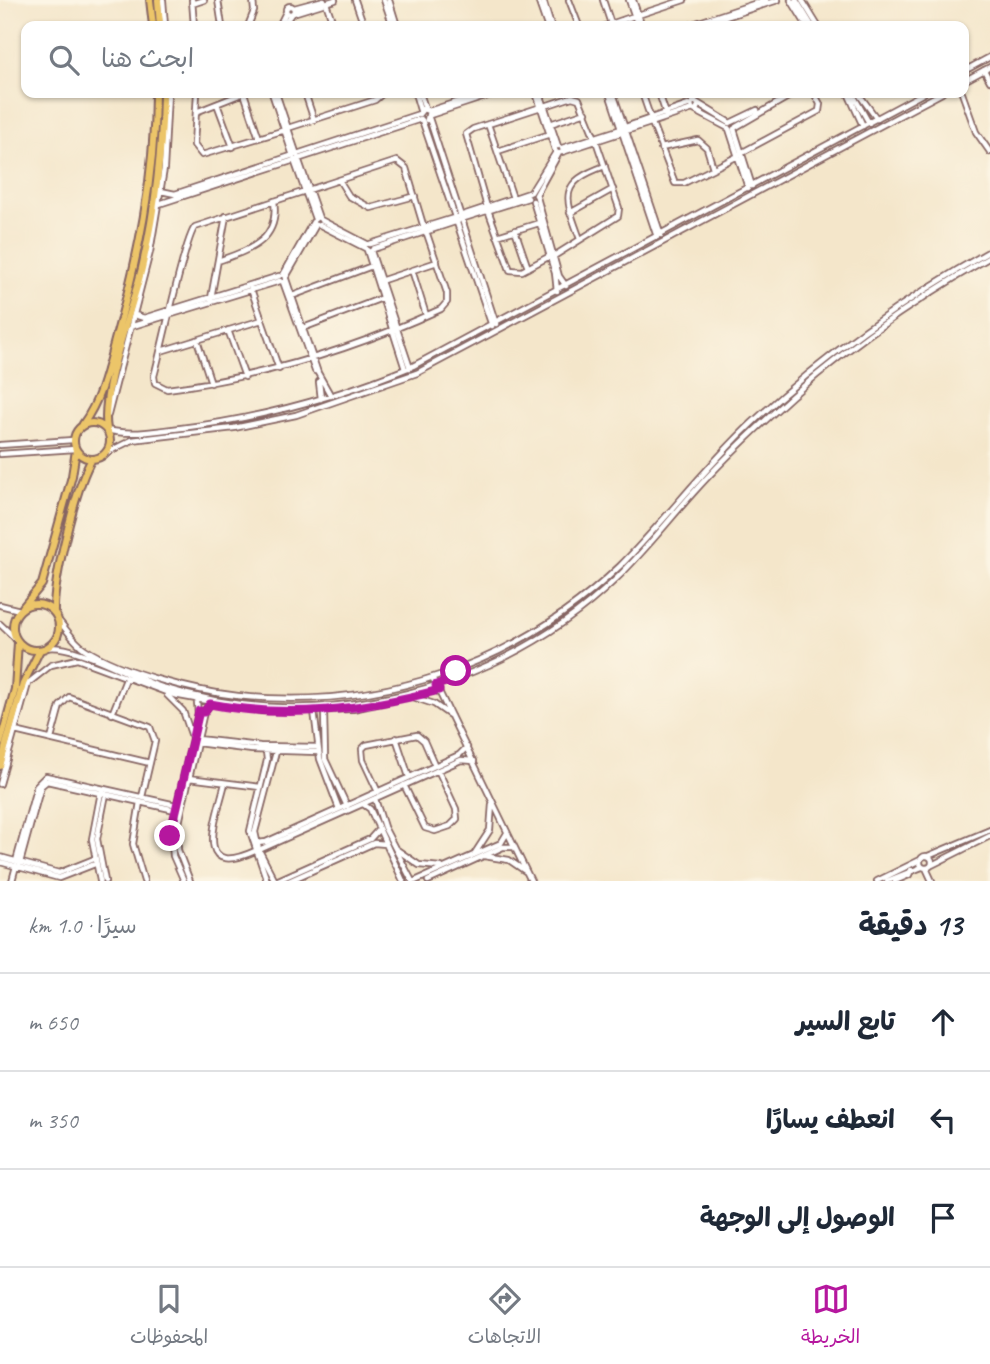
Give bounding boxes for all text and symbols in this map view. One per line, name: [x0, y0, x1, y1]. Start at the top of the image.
search box: [21, 21, 969, 98]
icon: search: [45, 41, 83, 79]
text: ابحث هنا: [101, 42, 194, 75]
route start: [440, 655, 471, 686]
route end: [154, 820, 185, 851]
text: 13 دقيقة: [859, 906, 962, 944]
text: سيرًا · 1.0 km: [28, 911, 137, 940]
icon: ahead: [924, 1003, 962, 1041]
text: تابع السير: [796, 1005, 895, 1038]
text: 650 m: [28, 1008, 78, 1037]
icon: left: [924, 1101, 962, 1139]
text: انعطف يسارًا: [766, 1103, 895, 1136]
text: 350 m: [28, 1106, 78, 1135]
icon: arrive: [924, 1199, 962, 1237]
text: الوصول إلى الوجهة: [700, 1201, 895, 1234]
tab: المحفوظات: [130, 1280, 208, 1353]
tab: الاتجاهات: [468, 1280, 541, 1353]
tab: الخريطة: [801, 1280, 860, 1353]

